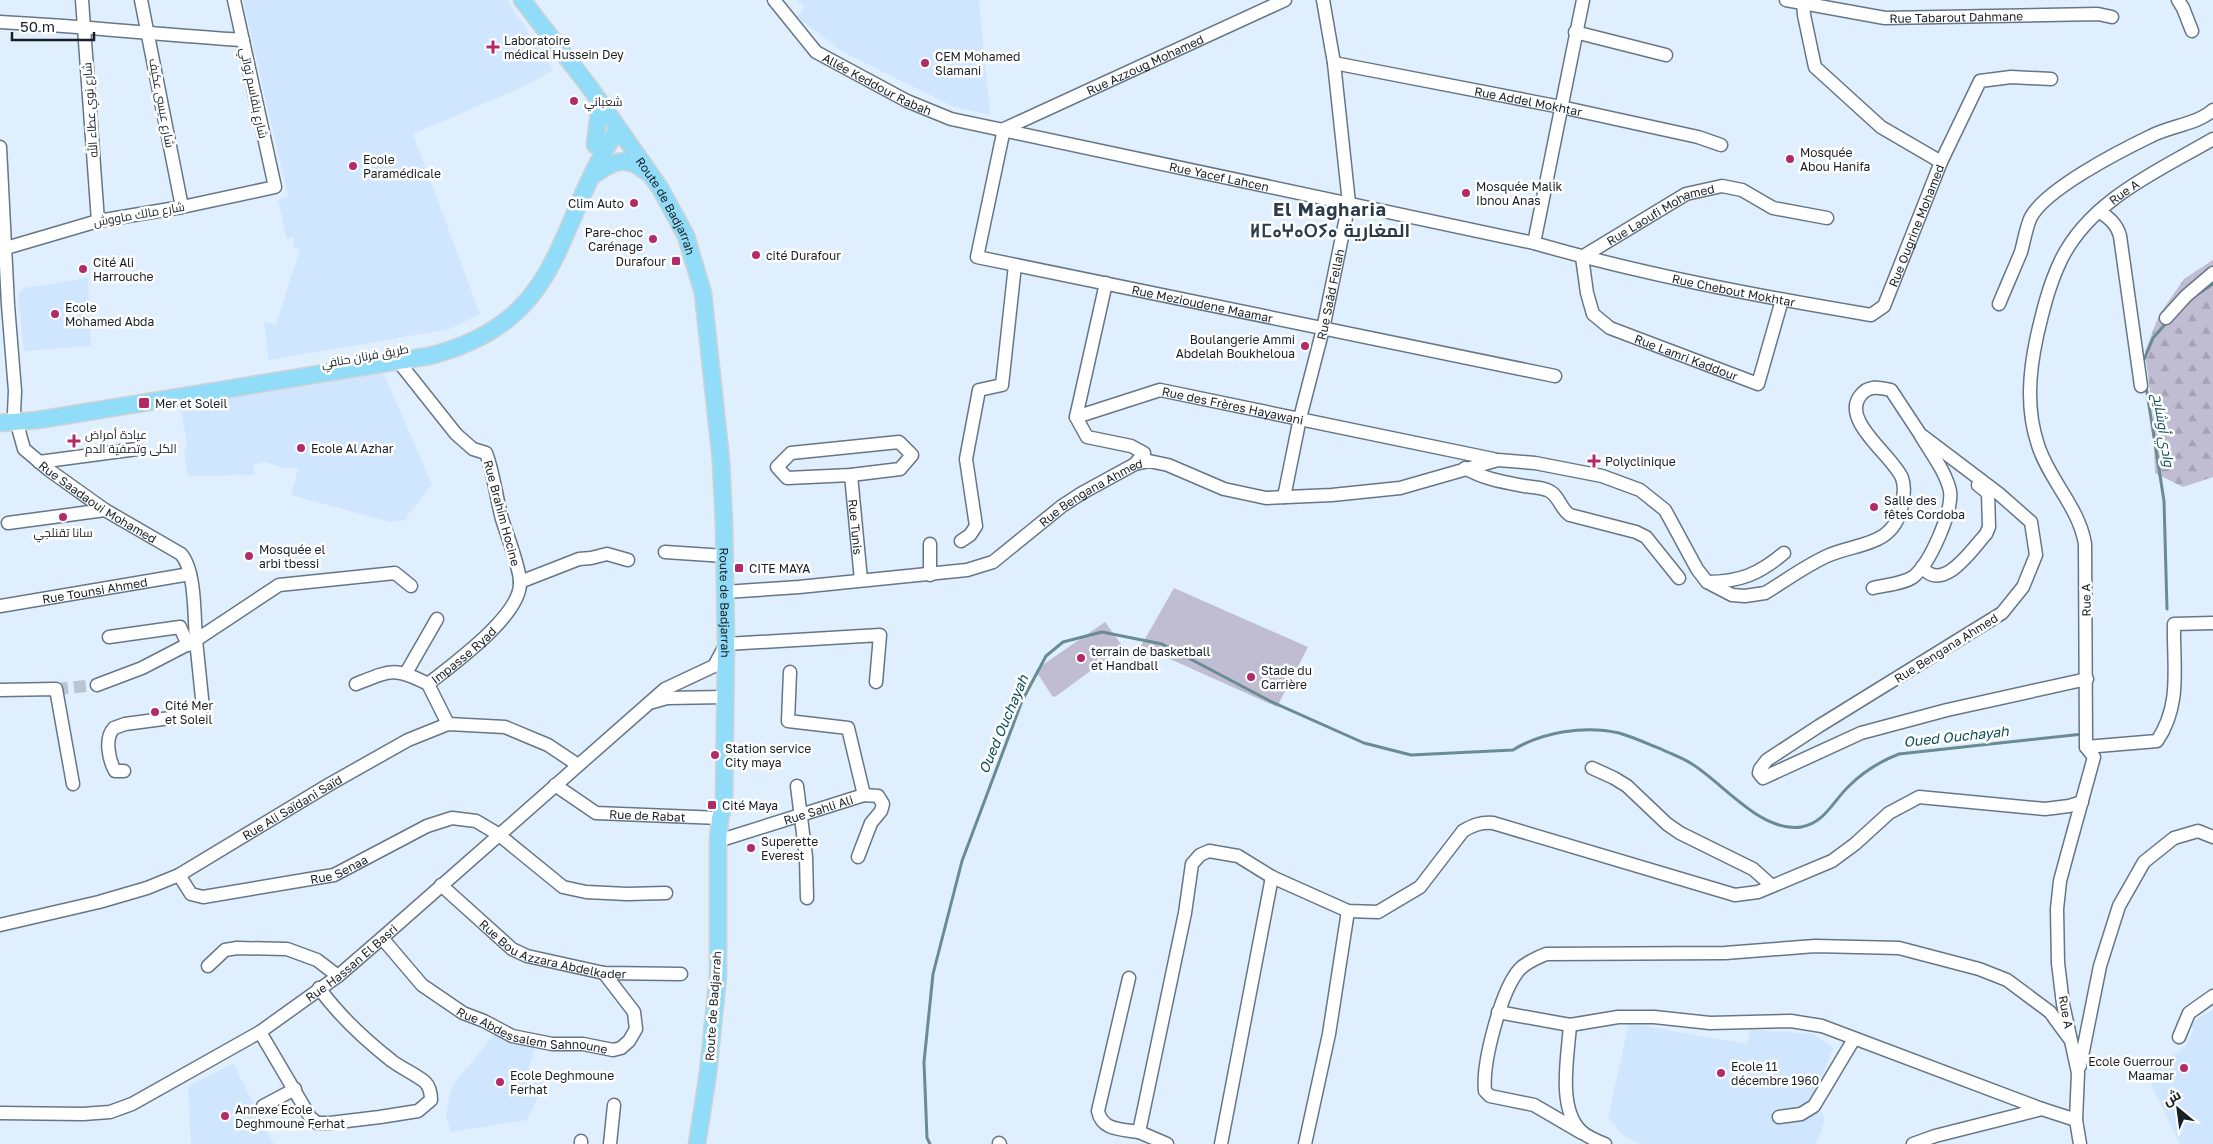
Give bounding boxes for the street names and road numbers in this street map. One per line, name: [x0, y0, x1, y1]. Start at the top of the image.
street label: Rue Tabarout Dahmane: [1889, 8, 2023, 25]
street label: Rue Azzoug Mohamed: [1084, 31, 1206, 98]
street label: شارع بلقاسم تواتي: [234, 46, 271, 140]
street label: Allée Keddour Rabah: [820, 50, 934, 118]
street label: شارع عيسى عكيف: [145, 57, 178, 149]
street label: شارع نوي عطاء الله: [79, 62, 104, 158]
street label: Rue Addel Mokhtar: [1473, 83, 1584, 119]
street label: Route de Badjarrah: [633, 154, 699, 257]
street label: Rue Yacef Lahcen: [1168, 158, 1270, 194]
street label: Rue Ougrine Mohamed: [1885, 162, 1947, 289]
street label: Rue A: [2106, 176, 2142, 207]
street label: Rue Laoufi Mohamed: [1603, 180, 1716, 248]
street label: شارع مالك ماووش: [92, 199, 186, 230]
street label: Rue Saâd Fellah: [1313, 247, 1347, 341]
street label: Rue Chebout Mokhtar: [1671, 270, 1797, 309]
street label: Rue Mezioudene Maamar: [1130, 282, 1275, 325]
street label: Rue Lamri Kaddour: [1633, 331, 1741, 383]
street label: طريق فرنان حنافي: [320, 341, 410, 374]
street label: Rue des Frères Hayawani: [1161, 383, 1305, 427]
street label: Rue Bengana Ahmed: [1036, 455, 1144, 529]
street label: Rue Saadaoui Mohamed: [36, 457, 160, 546]
street label: Rue Brahim Hocine: [481, 458, 523, 568]
street label: Rue Tunis: [846, 498, 866, 555]
street label: Route de Badjarrah: [717, 547, 734, 658]
street label: Rue Tounsi Ahmed: [41, 574, 148, 606]
street label: Rue A: [2078, 583, 2094, 617]
street label: Rue Bengana Ahmed: [1891, 610, 2001, 686]
street label: Impasse Ryad: [428, 623, 499, 686]
street label: Rue Ali Saïdani Saïd: [239, 771, 344, 843]
street label: Rue Sahli Ali: [782, 791, 855, 827]
street label: Rue de Rabat: [609, 806, 686, 824]
street label: Rue Senaa: [309, 851, 370, 886]
street label: Rue Bou Azzara Abdelkader: [477, 916, 627, 981]
street label: Rue Hassan El Basri: [302, 921, 400, 1005]
street label: Route de Badjarrah: [702, 951, 724, 1061]
street label: Rue A: [2055, 994, 2077, 1030]
street label: Rue Abdessalem Sahnoune: [454, 1004, 609, 1056]

